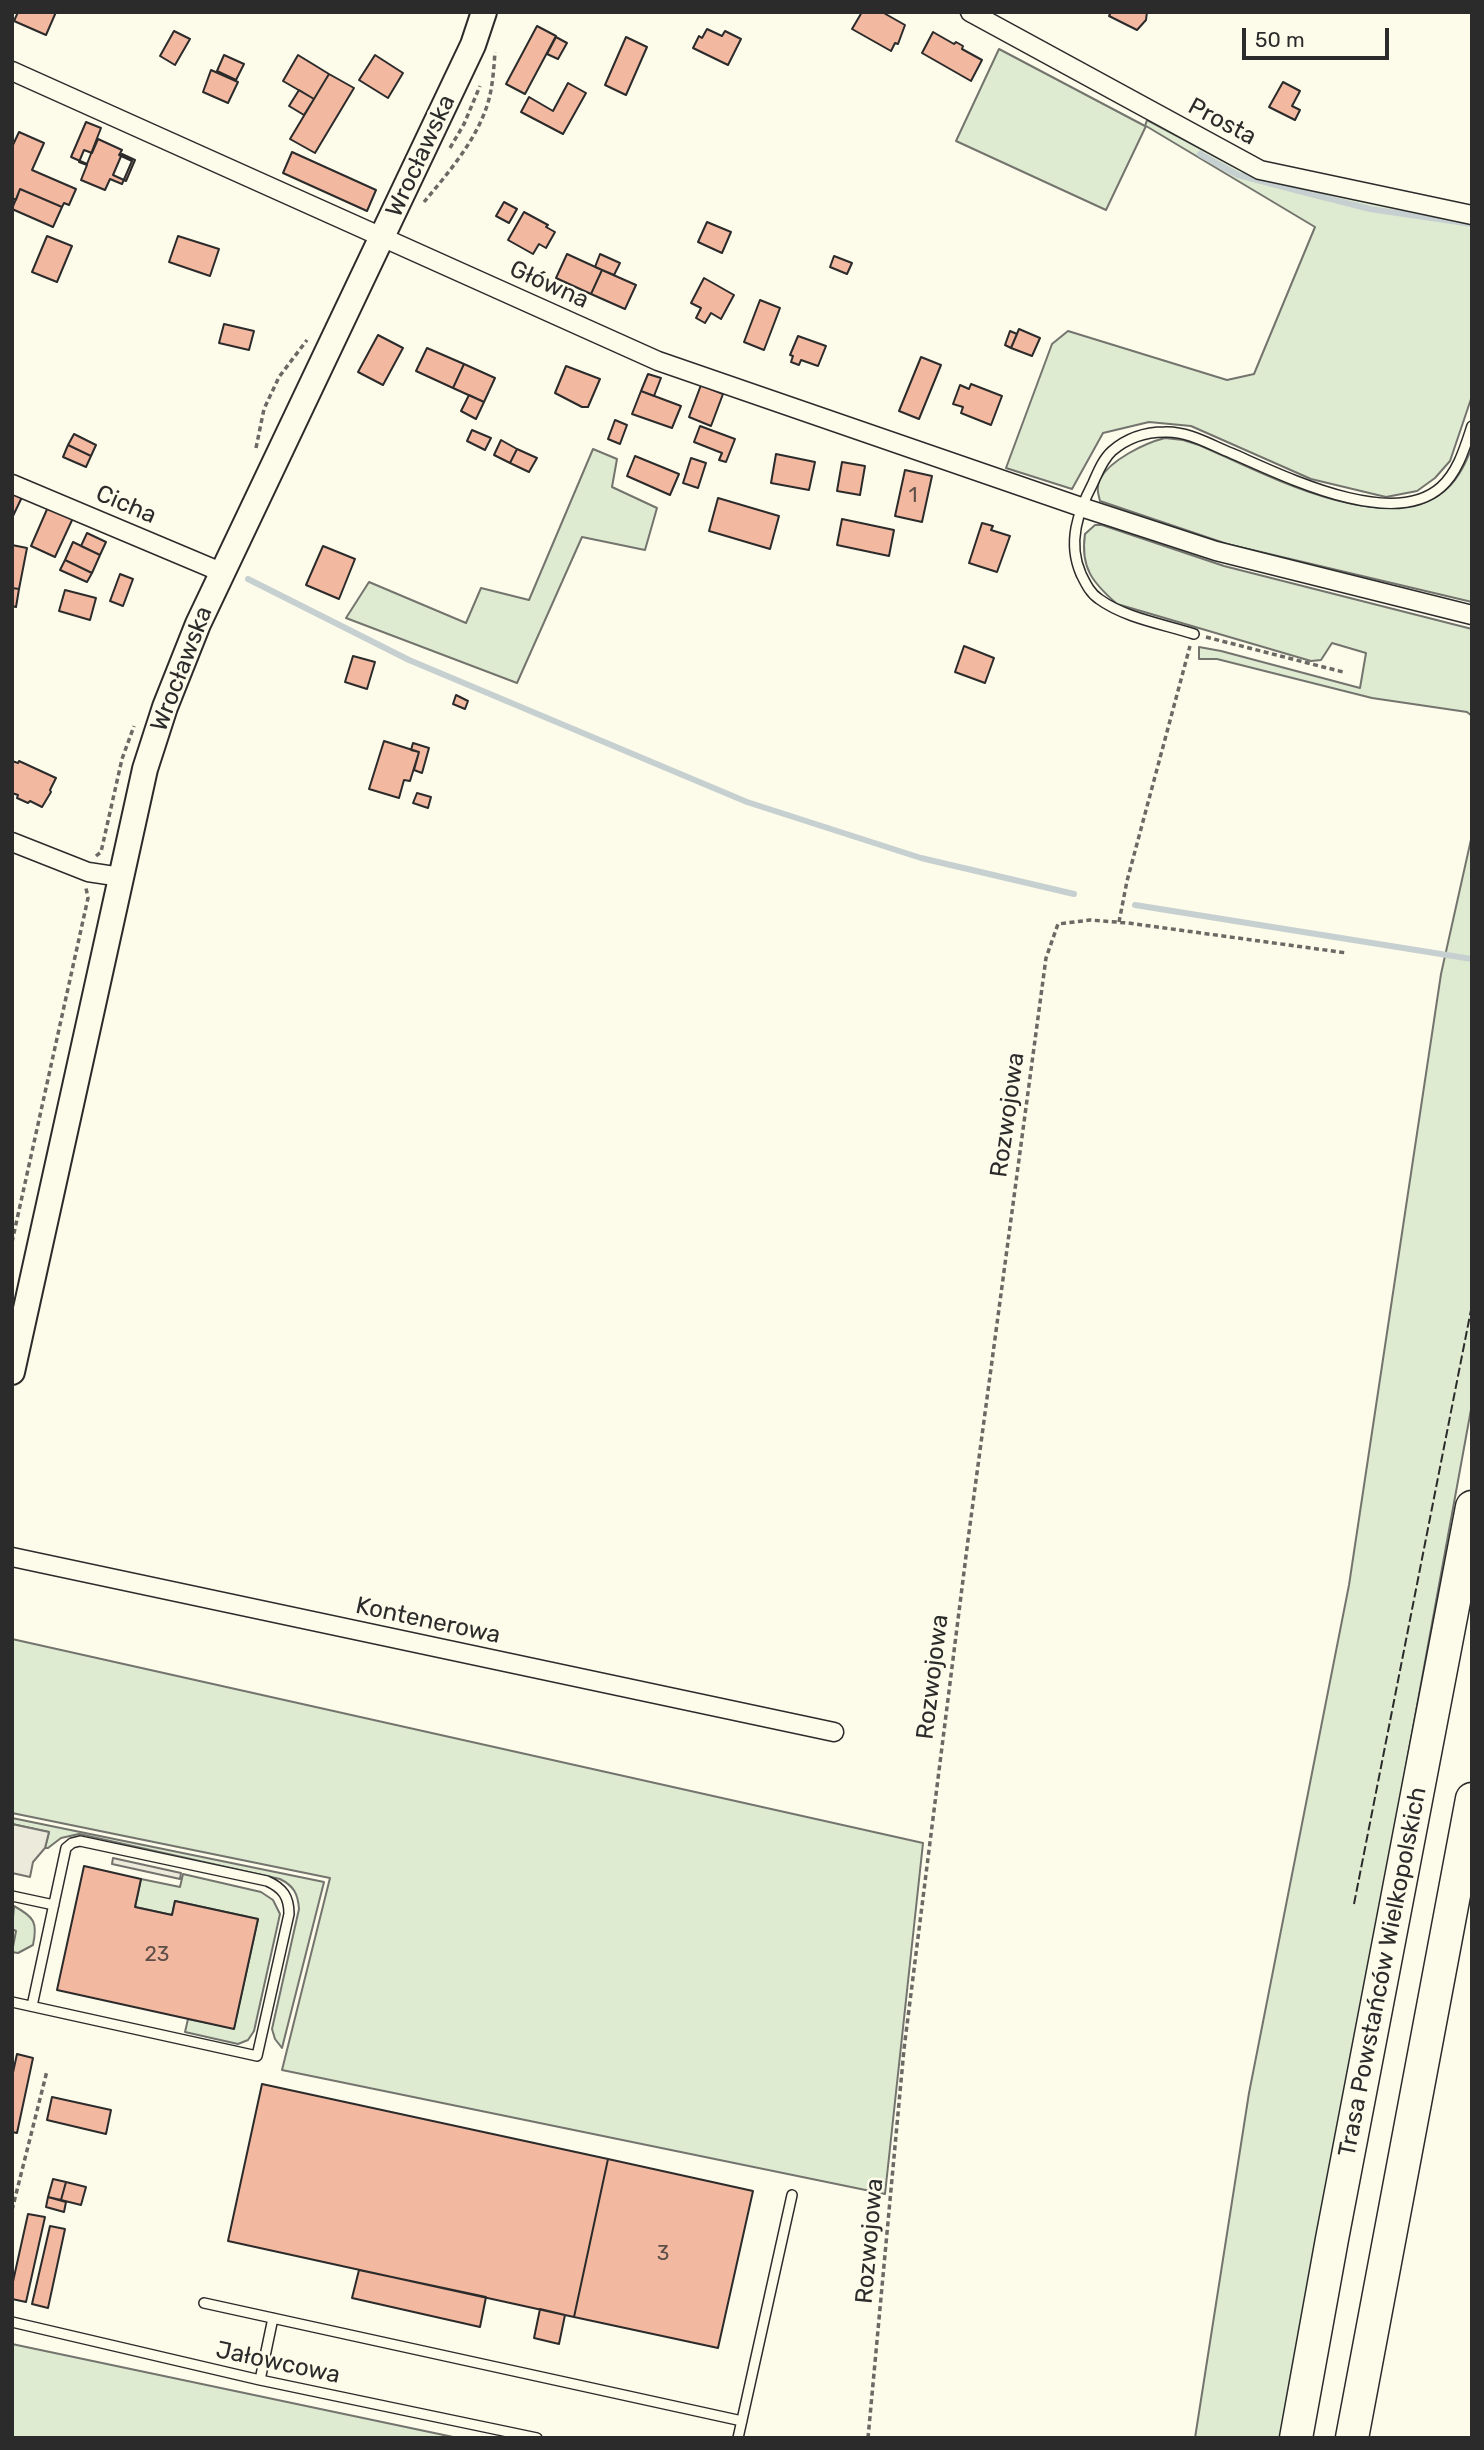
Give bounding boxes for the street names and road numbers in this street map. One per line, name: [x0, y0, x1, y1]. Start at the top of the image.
street label: Wrocławska: [380, 90, 462, 222]
street label: Prosta: [1183, 92, 1261, 152]
street label: Główna: [505, 255, 593, 315]
street label: Cicha: [91, 479, 161, 531]
street label: Wrocławska: [145, 603, 219, 735]
street label: Rozwojowa: [985, 1051, 1031, 1179]
street label: Kontenerowa: [353, 1592, 503, 1650]
street label: Rozwojowa: [911, 1613, 955, 1741]
street label: Trasa Powstańców Wielkopolskich: [1333, 1784, 1433, 2160]
street label: Rozwojowa: [850, 2177, 890, 2305]
street label: Jałowcowa: [213, 2336, 343, 2390]

